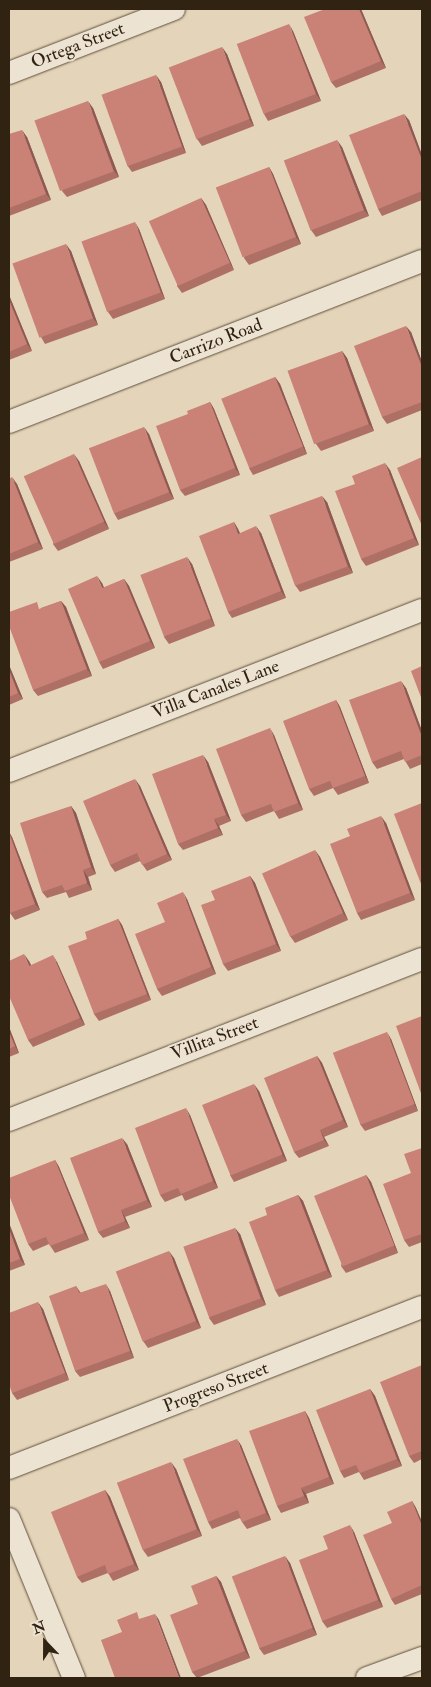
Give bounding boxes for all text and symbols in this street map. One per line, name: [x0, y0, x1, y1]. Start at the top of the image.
street label: Ortega Street: [28, 18, 128, 74]
street label: Carrizo Road: [167, 314, 265, 370]
street label: Villa Canales Lane: [149, 656, 283, 724]
street label: Villita Street: [168, 1012, 262, 1066]
street label: Progreso Street: [160, 1358, 272, 1418]
north arrow: [20, 1617, 70, 1667]
text: N: [30, 1617, 48, 1638]

